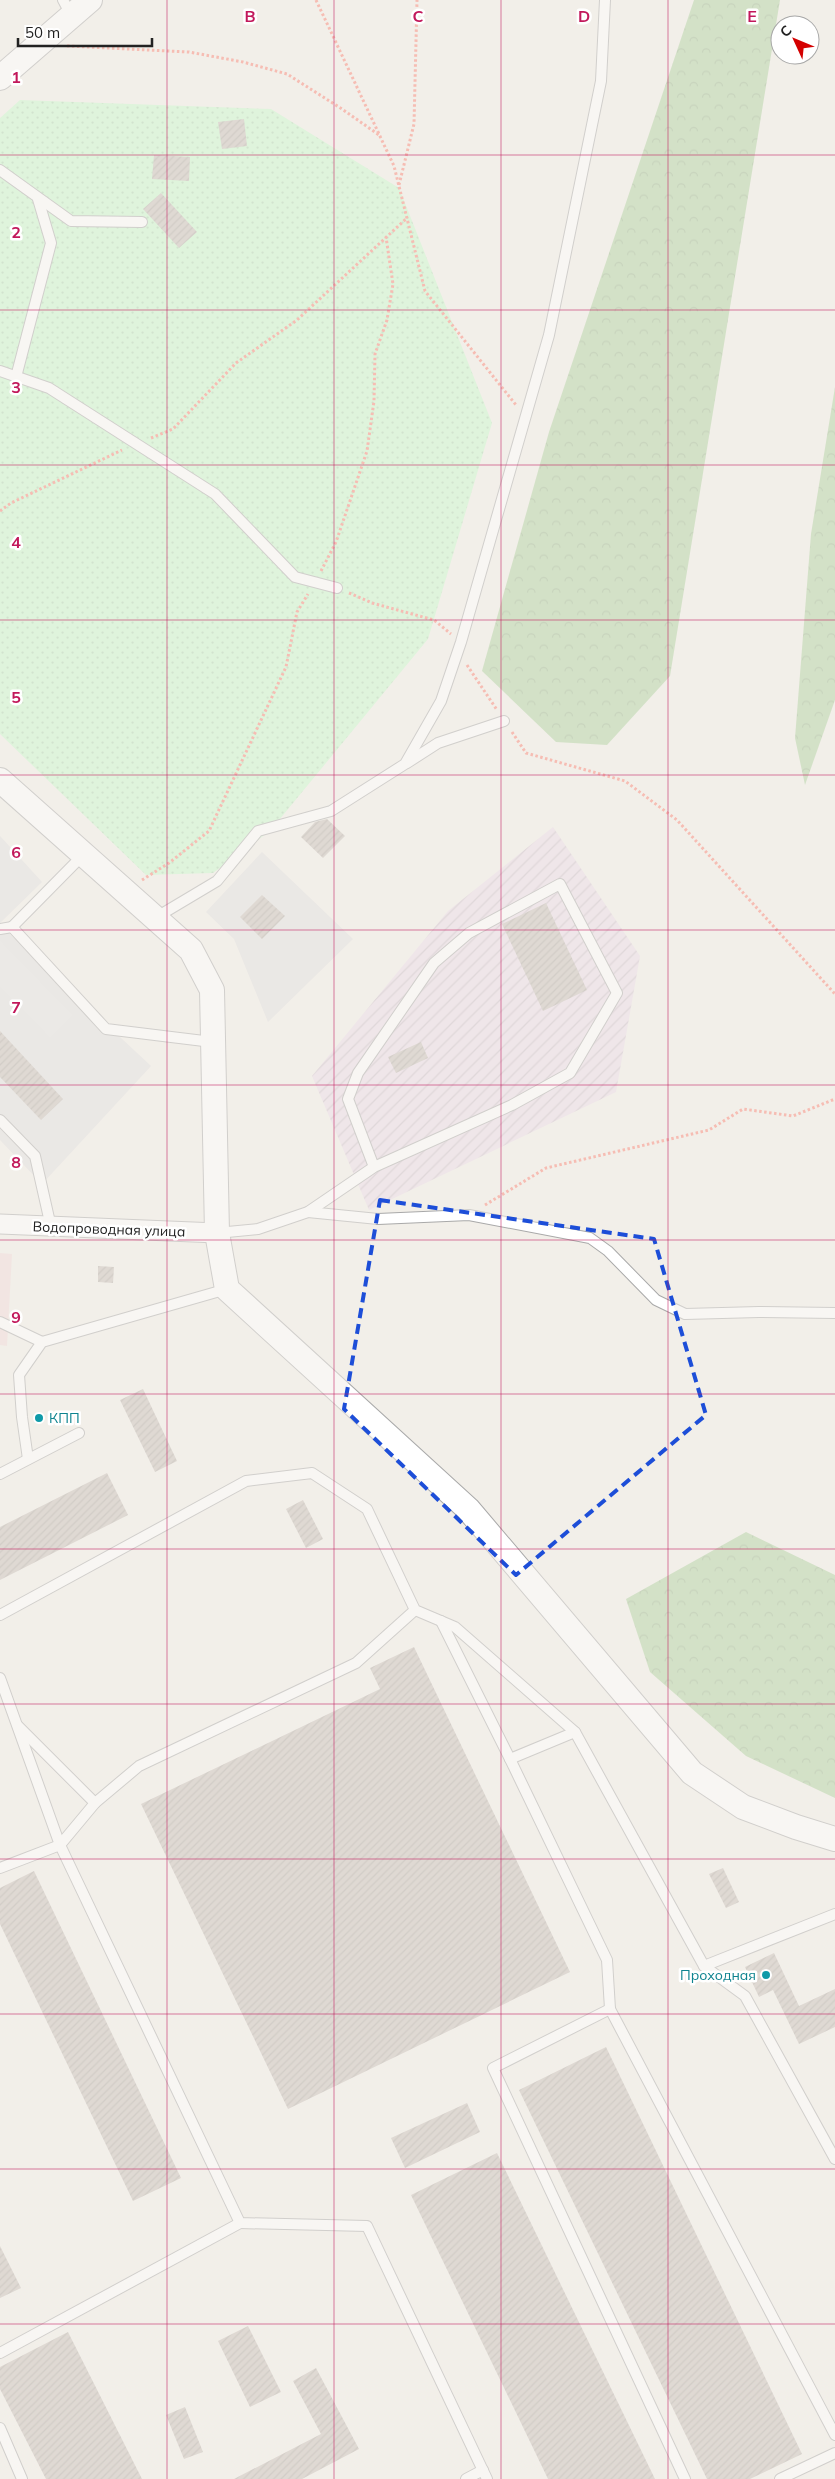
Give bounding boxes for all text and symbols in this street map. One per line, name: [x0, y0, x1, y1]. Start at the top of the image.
text: B: [244, 6, 256, 26]
text: C: [413, 6, 424, 26]
text: D: [578, 6, 590, 26]
text: E: [747, 6, 757, 26]
scale bar: [18, 15, 151, 47]
north arrow: [770, 15, 820, 65]
text: С: [776, 21, 795, 41]
text: 50 m: [25, 23, 60, 42]
text: 1: [11, 67, 21, 87]
text: 2: [11, 222, 21, 242]
text: 3: [11, 377, 21, 397]
text: 4: [11, 532, 21, 552]
text: 5: [11, 687, 21, 707]
text: 6: [11, 842, 21, 862]
text: 7: [11, 997, 21, 1017]
text: 8: [11, 1152, 21, 1172]
street label: Водопроводная улица: [32, 1217, 186, 1241]
text: 9: [11, 1307, 21, 1327]
place label: КПП: [49, 1409, 80, 1427]
marker: КПП: [33, 1412, 45, 1424]
place label: Проходная: [680, 1966, 756, 1984]
marker: Проходная: [760, 1969, 772, 1981]

